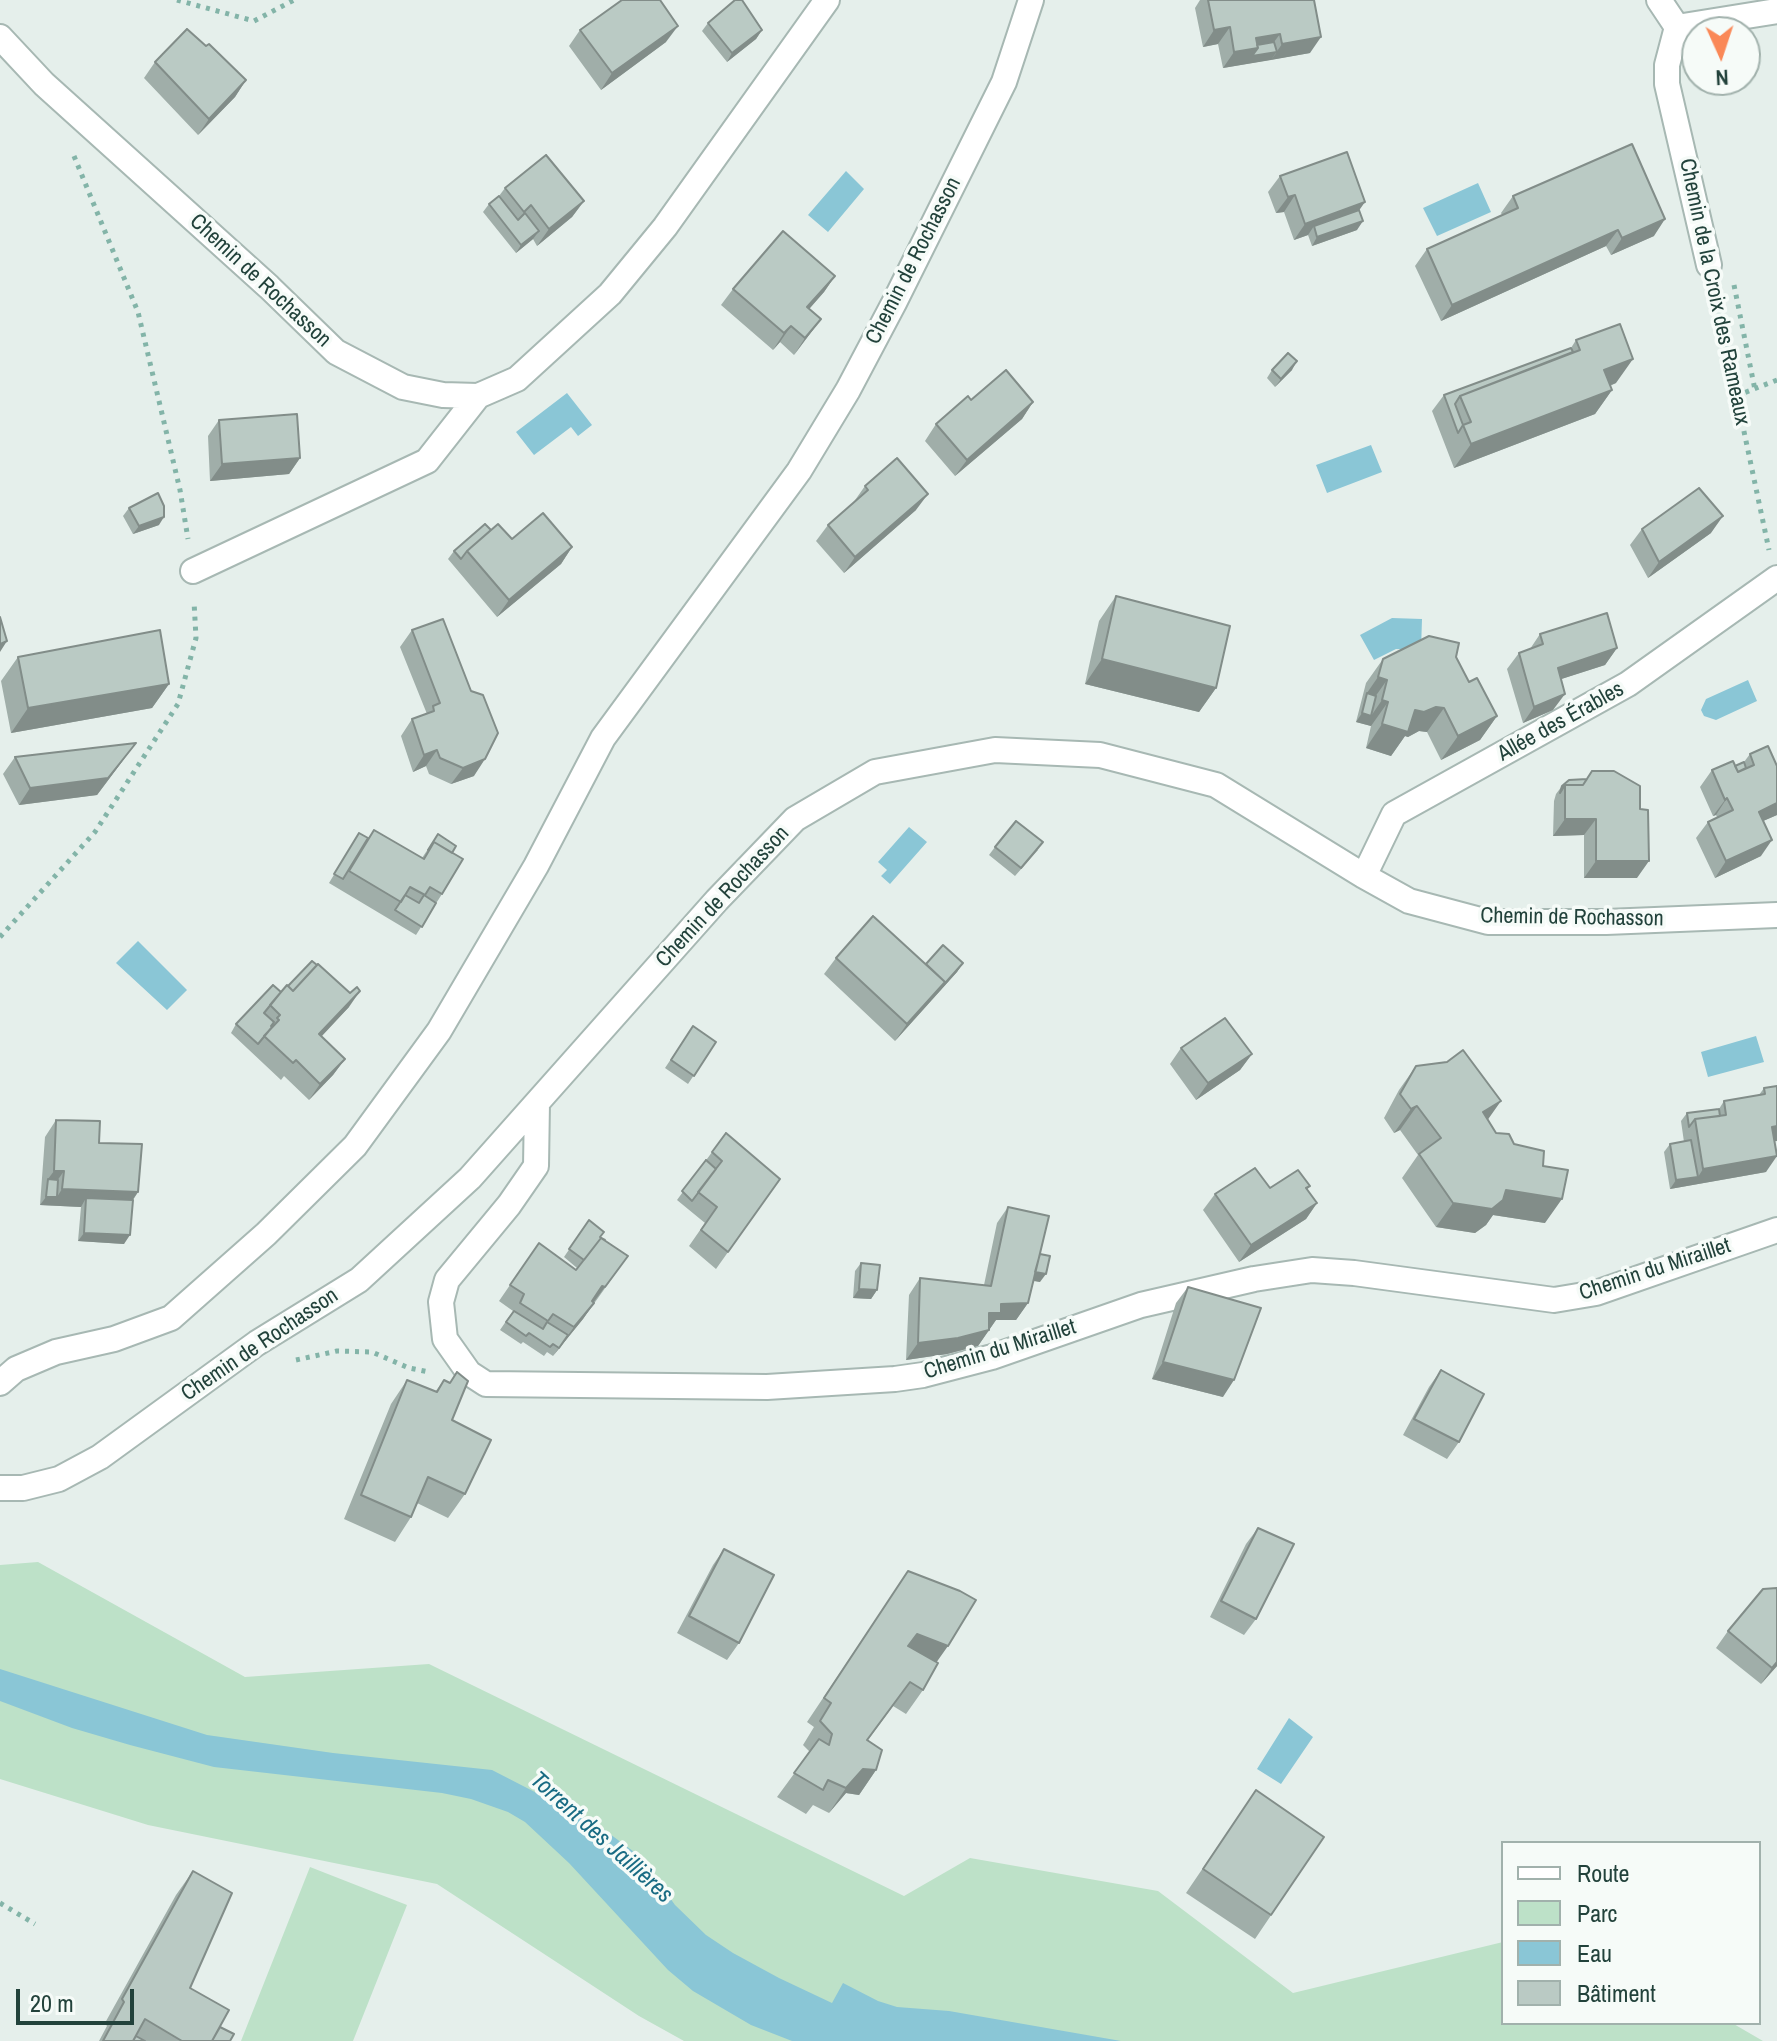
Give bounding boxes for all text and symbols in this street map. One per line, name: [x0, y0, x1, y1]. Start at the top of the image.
north arrow: [1681, 16, 1761, 96]
text: N: [1715, 63, 1729, 93]
street label: Chemin de la Croix des Rameaux: [1673, 156, 1755, 428]
street label: Chemin de Rochasson: [861, 173, 967, 349]
street label: Chemin de Rochasson: [184, 209, 336, 353]
street label: Allée des Érables: [1493, 676, 1629, 768]
street label: Chemin de Rochasson: [651, 821, 795, 973]
street label: Chemin de Rochasson: [1480, 903, 1664, 933]
street label: Chemin du Miraillet: [1576, 1233, 1734, 1307]
street label: Chemin de Rochasson: [177, 1283, 343, 1407]
street label: Chemin du Miraillet: [921, 1314, 1079, 1386]
water label: Torrent des Jaillières: [524, 1766, 678, 1910]
legend: [1501, 1841, 1761, 2025]
text: Route: [1577, 1857, 1630, 1889]
text: Parc: [1577, 1897, 1617, 1929]
text: Eau: [1577, 1937, 1612, 1969]
scale bar: [20, 1973, 138, 2023]
text: Bâtiment: [1577, 1977, 1656, 2009]
text: 20 m: [30, 1987, 74, 2019]

